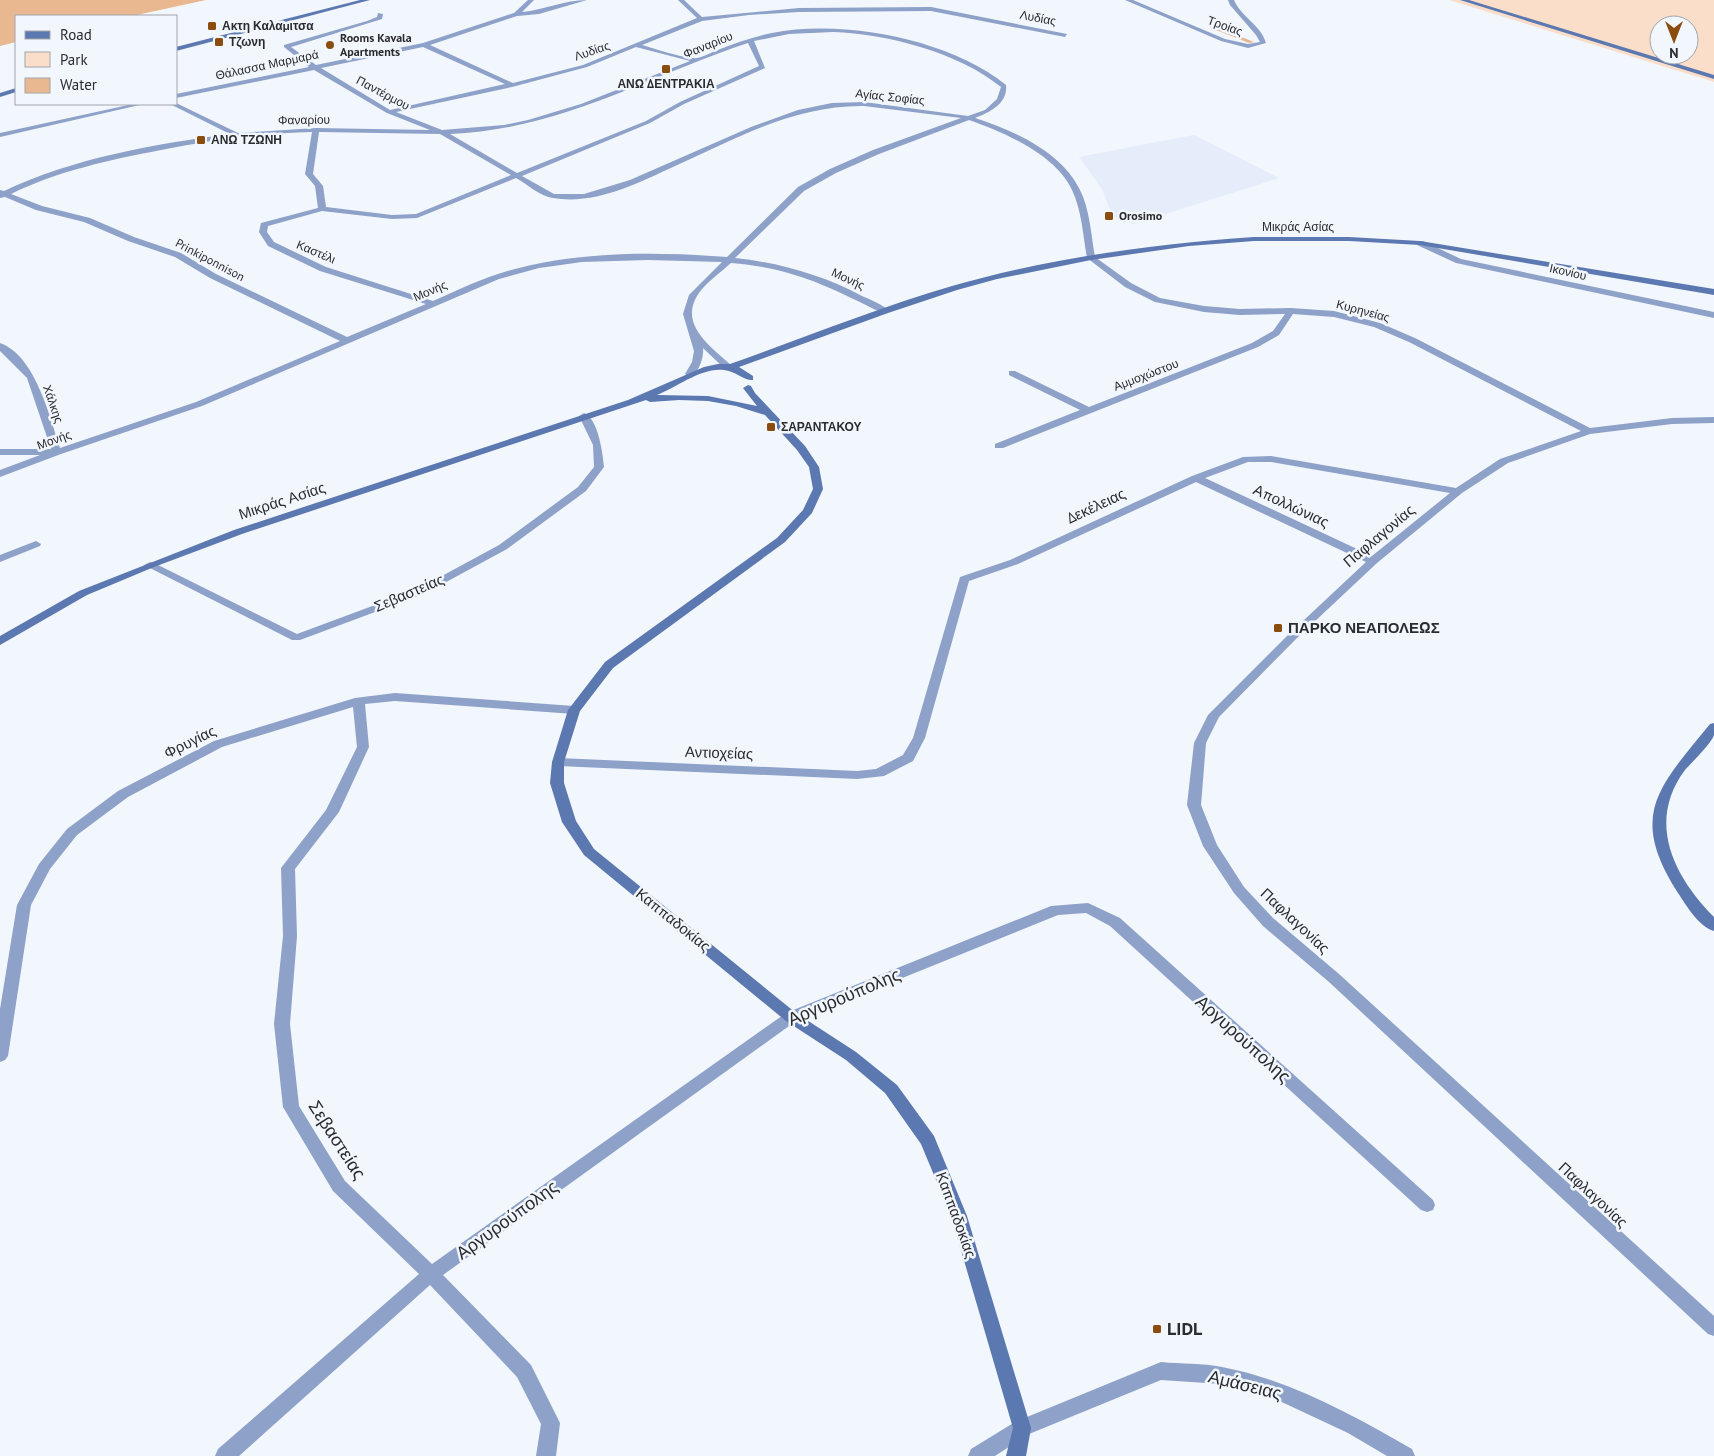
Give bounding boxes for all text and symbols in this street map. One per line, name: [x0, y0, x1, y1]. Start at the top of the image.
street label: Λυδίας: [1019, 7, 1058, 28]
street label: Τροίας: [1206, 12, 1245, 39]
legend: [15, 15, 178, 105]
north arrow: [1649, 15, 1699, 65]
place label: Ακτη Καλαμιτσα: [222, 18, 314, 33]
marker: Ακτη Καλαμιτσα: [206, 20, 218, 32]
text: Road: [60, 25, 92, 44]
street label: Φαναρίου: [681, 28, 735, 61]
place label: Rooms Kavala Apartments: [340, 30, 412, 59]
place label: Τζωνη: [229, 34, 265, 49]
marker: Τζωνη: [213, 36, 225, 48]
street label: Λυδίας: [572, 37, 612, 64]
marker: Rooms Kavala Apartments: [324, 39, 336, 51]
text: N: [1669, 44, 1679, 62]
street label: Θάλασσα Μαρμαρά: [214, 46, 320, 83]
text: Park: [60, 50, 88, 69]
marker: ΑΝΩ ΔΕΝΤΡΑΚΙΑ: [660, 63, 672, 75]
street label: Παντέρμου: [354, 72, 413, 113]
text: Water: [60, 75, 97, 94]
place label: ΑΝΩ ΔΕΝΤΡΑΚΙΑ: [617, 76, 715, 91]
street label: Αγίας Σοφίας: [855, 85, 926, 108]
street label: Φαναρίου: [278, 112, 330, 127]
place label: ΑΝΩ ΤΖΩΝΗ: [211, 132, 282, 147]
marker: ΑΝΩ ΤΖΩΝΗ: [195, 134, 207, 146]
place label: Orosimo: [1119, 208, 1163, 223]
marker: Orosimo: [1103, 210, 1115, 222]
street label: Μικράς Ασίας: [1262, 219, 1334, 234]
street label: Prinkiponnison: [173, 235, 248, 284]
street label: Καστέλι: [294, 237, 338, 267]
street label: Ικονίου: [1548, 260, 1588, 283]
street label: Μονής: [829, 264, 867, 293]
street label: Μονής: [411, 277, 449, 304]
street label: Κυρηνείας: [1335, 296, 1392, 325]
street label: Αμμοχώστου: [1111, 355, 1180, 394]
street label: Χάλκης: [40, 383, 67, 425]
place label: ΣΑΡΑΝΤΑΚΟΥ: [781, 419, 862, 434]
marker: ΣΑΡΑΝΤΑΚΟΥ: [765, 421, 777, 433]
street label: Μονής: [35, 426, 73, 453]
street label: Μικράς Ασίας: [236, 478, 328, 524]
street label: Απολλώνιας: [1250, 480, 1332, 531]
street label: Δεκέλειας: [1063, 484, 1128, 527]
street label: Παφλαγονίας: [1339, 500, 1418, 571]
street label: Σεβαστείας: [371, 569, 447, 616]
place label: ΠΑΡΚΟ ΝΕΑΠΟΛΕΩΣ: [1288, 618, 1440, 637]
marker: ΠΑΡΚΟ ΝΕΑΠΟΛΕΩΣ: [1272, 622, 1284, 634]
street label: Φρυγίας: [161, 721, 219, 762]
street label: Αντιοχείας: [685, 742, 753, 763]
street label: Καππαδοκίας: [632, 884, 714, 955]
street label: Παφλαγονίας: [1257, 884, 1334, 957]
street label: Αργυρούπολης: [784, 962, 904, 1031]
street label: Αργυρούπολης: [1191, 990, 1296, 1088]
street label: Σεβαστείας: [303, 1096, 372, 1184]
street label: Παφλαγονίας: [1555, 1158, 1632, 1231]
street label: Καππαδοκίας: [932, 1169, 981, 1261]
street label: Αργυρούπολης: [451, 1175, 562, 1264]
place label: LIDL: [1167, 1317, 1203, 1340]
marker: LIDL: [1151, 1323, 1163, 1335]
street label: Αμάσειας: [1206, 1364, 1284, 1405]

